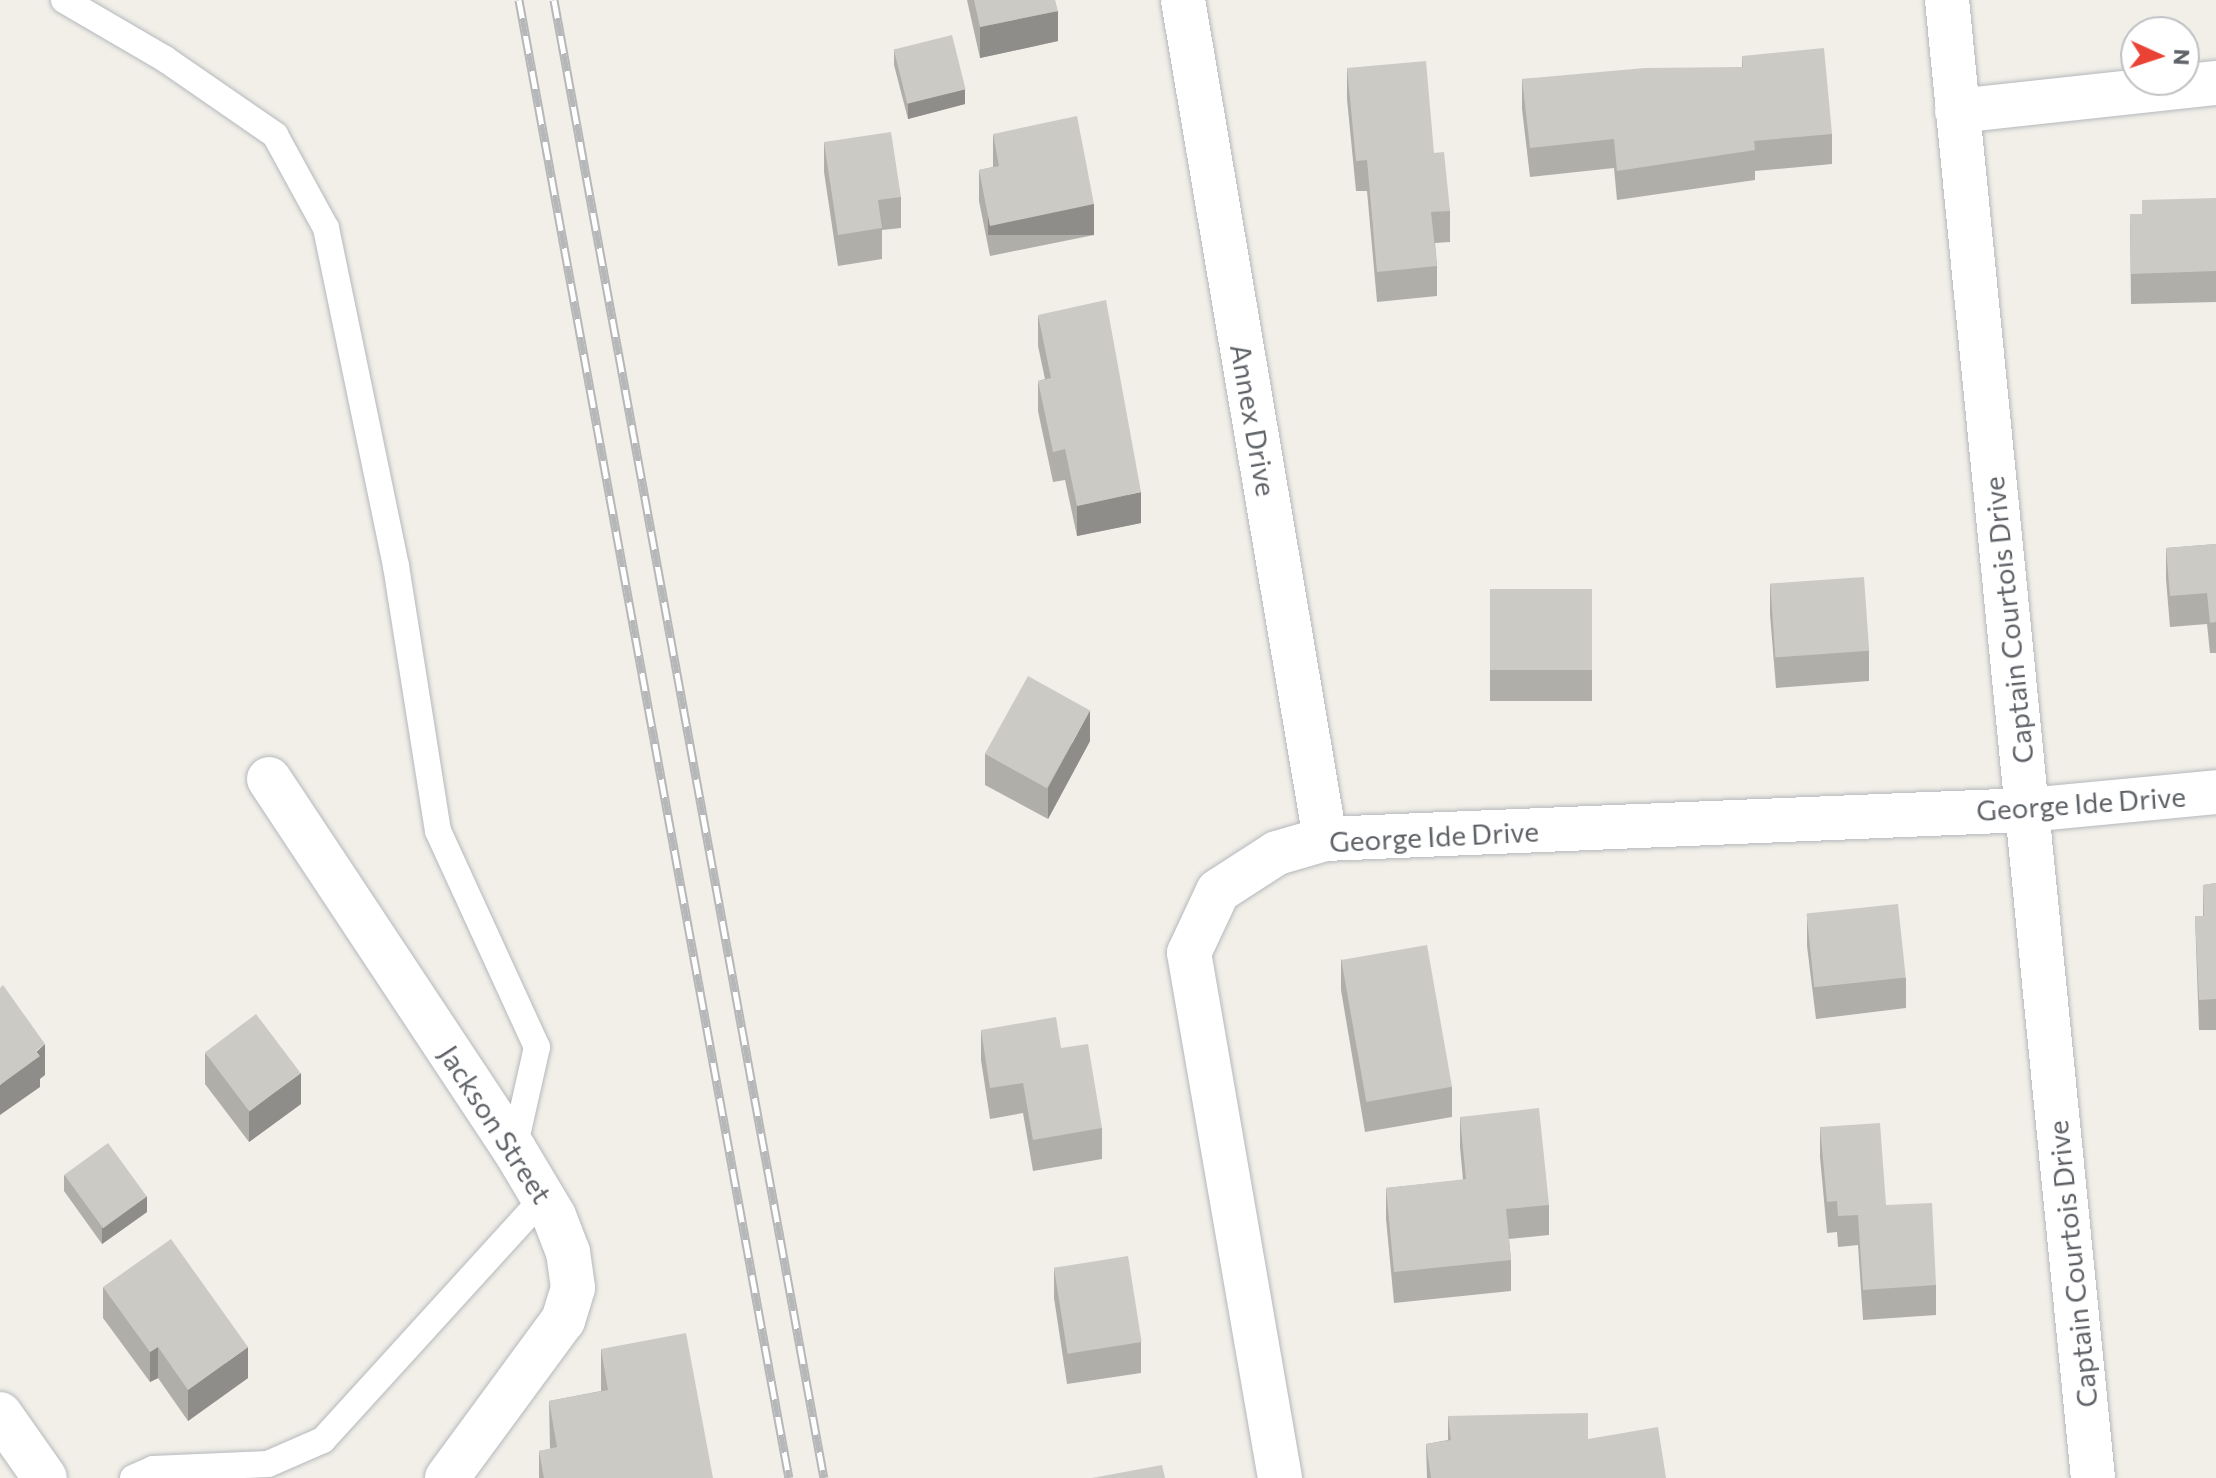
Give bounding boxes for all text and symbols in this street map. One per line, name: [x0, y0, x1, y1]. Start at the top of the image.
north arrow: [2120, 16, 2200, 96]
text: N: [2169, 48, 2196, 66]
street label: Annex Drive: [1224, 341, 1284, 499]
street label: Captain Courtois Drive: [1976, 475, 2040, 765]
street label: George Ide Drive: [1975, 779, 2187, 827]
street label: George Ide Drive: [1328, 814, 1540, 858]
street label: Jackson Street: [432, 1039, 560, 1209]
street label: Captain Courtois Drive: [2040, 1119, 2104, 1409]

